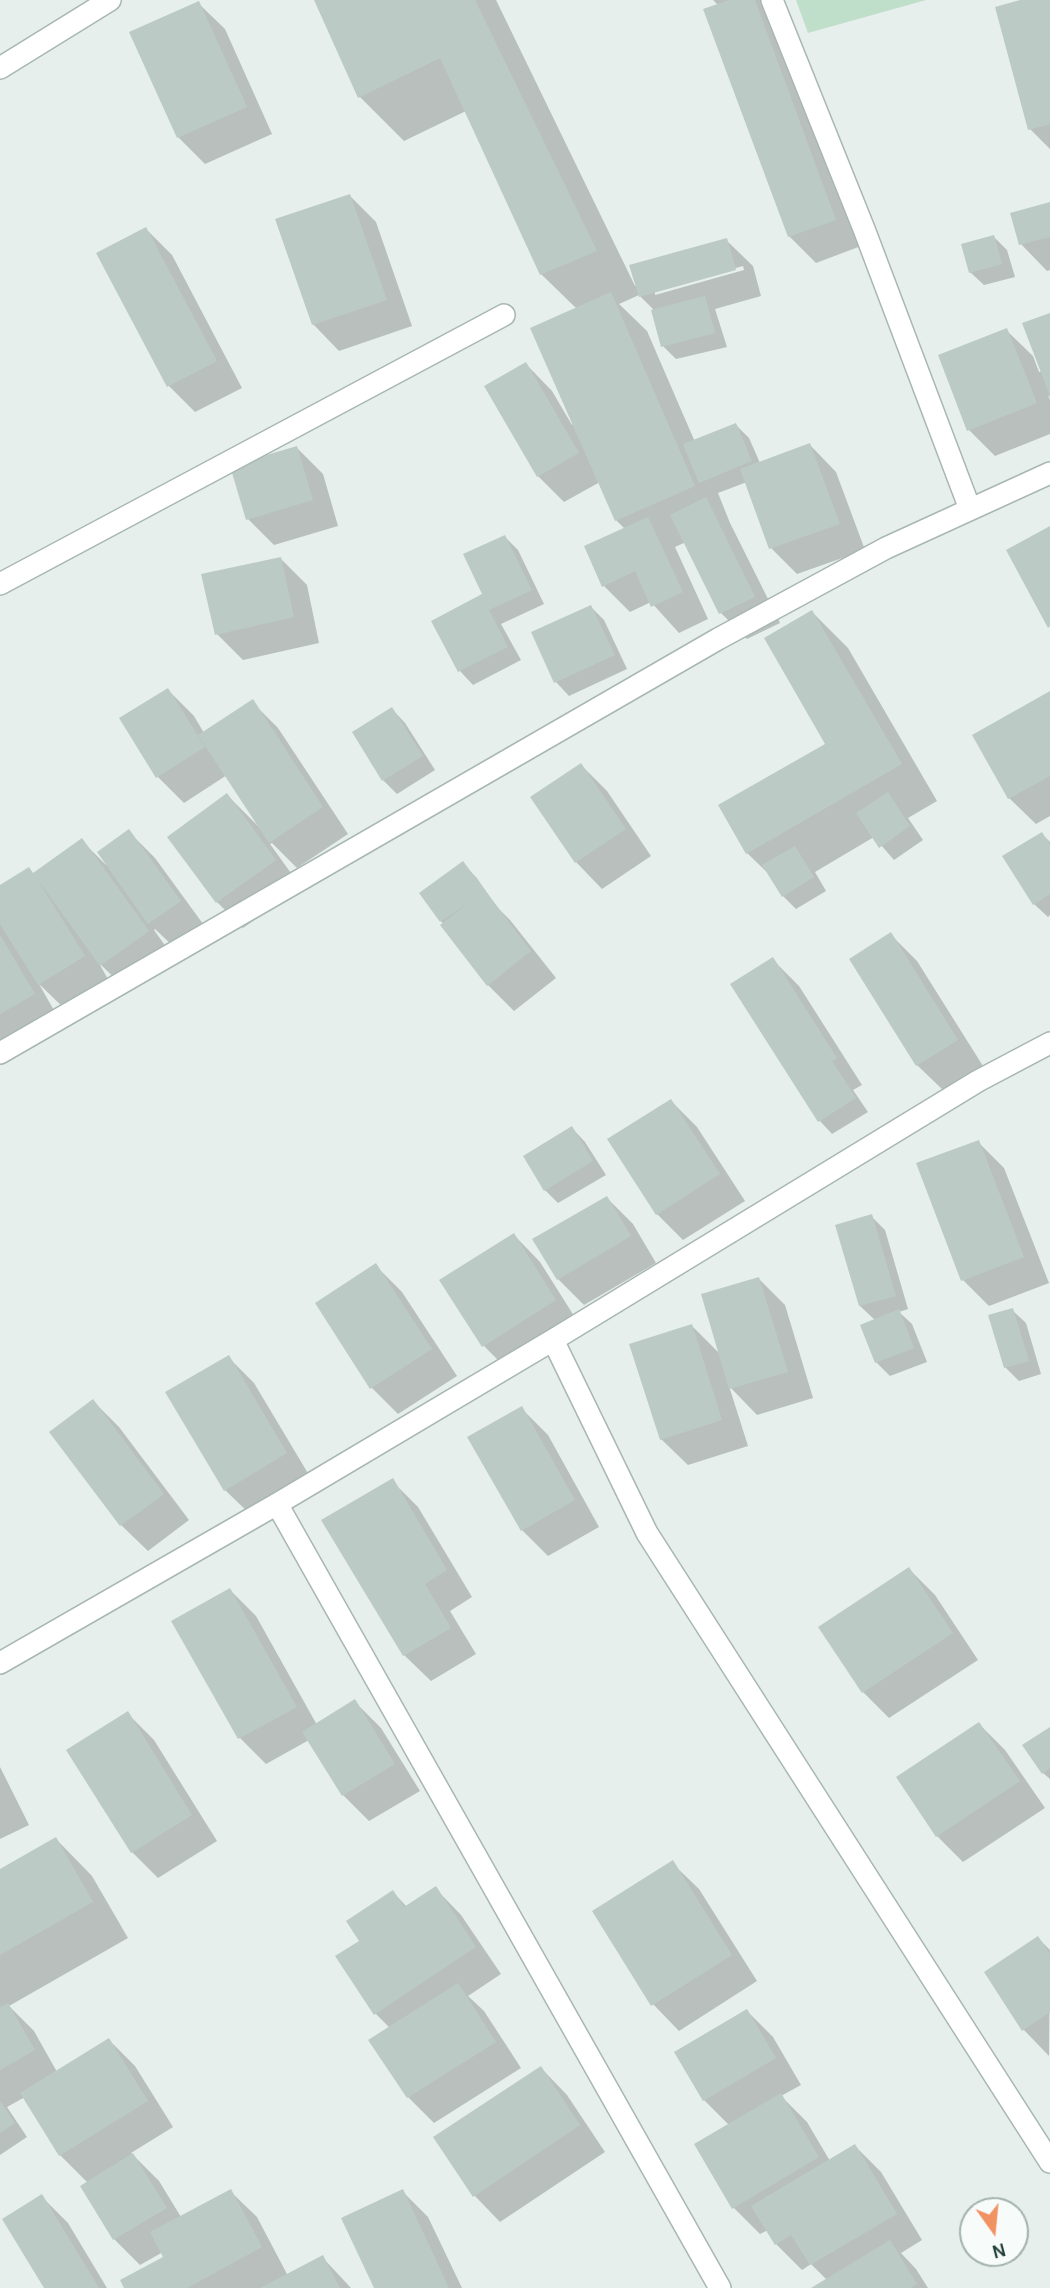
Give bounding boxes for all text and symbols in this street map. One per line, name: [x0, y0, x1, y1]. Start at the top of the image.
north arrow: [959, 2197, 1029, 2267]
text: N: [989, 2238, 1008, 2263]

